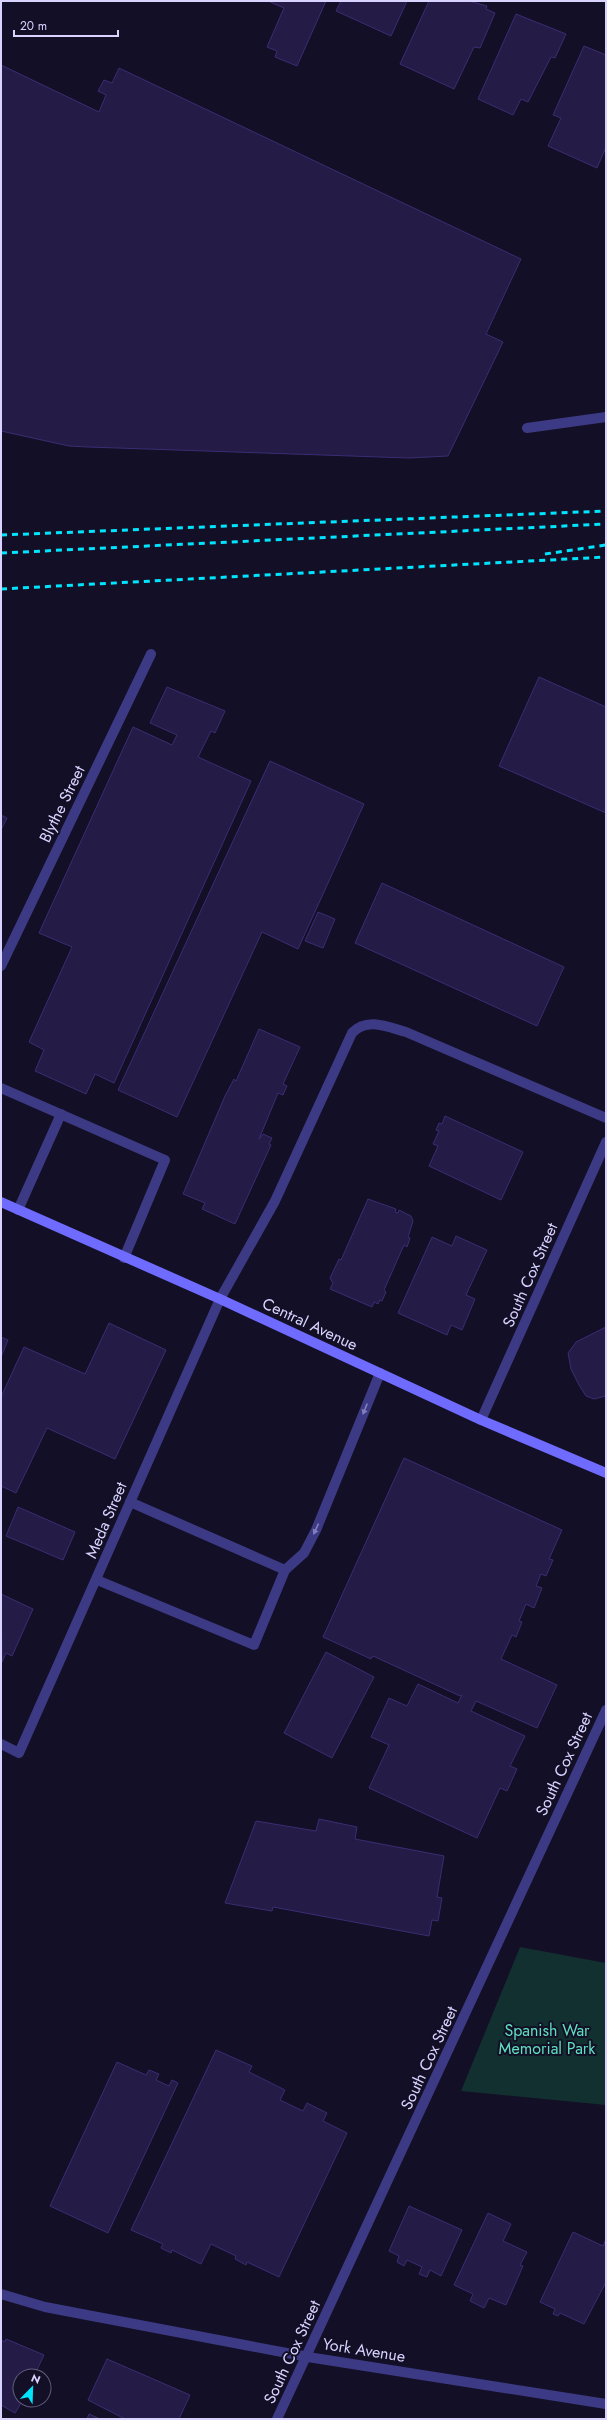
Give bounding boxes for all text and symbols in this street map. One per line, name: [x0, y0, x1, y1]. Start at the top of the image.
scale bar: [14, 12, 118, 38]
text: 20 m: [20, 17, 47, 35]
street label: Blythe Street: [33, 761, 91, 846]
street label: South Cox Street: [497, 1219, 563, 1331]
street label: Central Avenue: [258, 1292, 362, 1356]
one-way arrow: [362, 1404, 368, 1415]
street label: Meda Street: [80, 1478, 132, 1562]
one-way arrow: [313, 1524, 319, 1535]
street label: South Cox Street: [530, 1708, 598, 1820]
street label: South Cox Street: [395, 2002, 463, 2114]
park label: Spanish War Memorial Park: [499, 2019, 596, 2060]
street label: South Cox Street: [258, 2296, 326, 2408]
street label: York Avenue: [321, 2332, 407, 2368]
north arrow: [12, 2368, 52, 2408]
text: N: [29, 2370, 43, 2388]

